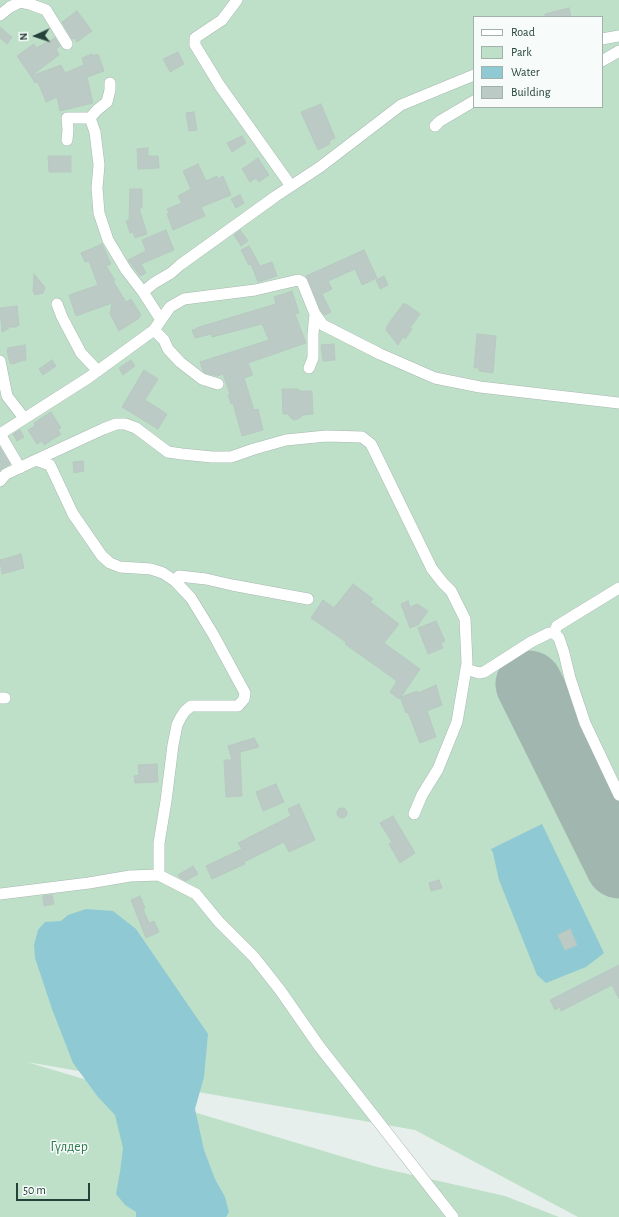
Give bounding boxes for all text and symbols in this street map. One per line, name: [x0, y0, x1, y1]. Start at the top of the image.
north arrow: [16, 16, 56, 56]
legend: [473, 16, 603, 108]
text: Road: [511, 26, 535, 38]
text: N: [18, 33, 29, 41]
text: Park: [511, 46, 532, 58]
text: Water: [511, 66, 540, 78]
text: Building: [511, 86, 551, 98]
park label: Гүлдер: [50, 1139, 88, 1155]
scale bar: [18, 1175, 92, 1201]
text: 50 m: [23, 1184, 46, 1196]

